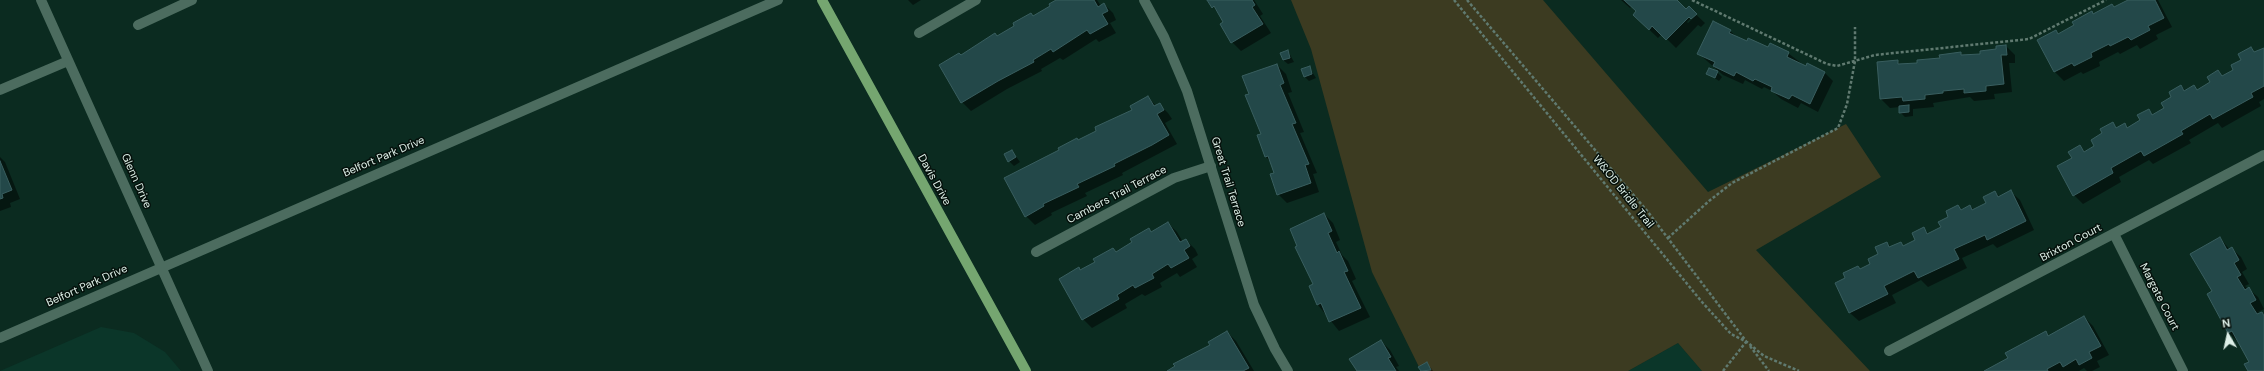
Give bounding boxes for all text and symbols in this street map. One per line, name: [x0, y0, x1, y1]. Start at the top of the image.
street label: Belfort Park Drive: [341, 134, 427, 180]
street label: Great Trail Terrace: [1208, 135, 1248, 229]
street label: Glenn Drive: [118, 152, 154, 210]
street label: Davis Drive: [915, 152, 953, 208]
street label: W&OD Bridle Trail: [1590, 153, 1656, 231]
street label: Cambers Trail Terrace: [1065, 163, 1169, 227]
street label: Brixton Court: [2038, 221, 2104, 265]
street label: Margate Court: [2136, 261, 2182, 333]
street label: Belfort Park Drive: [44, 262, 130, 310]
north arrow: [2208, 315, 2248, 355]
text: N: [2221, 316, 2231, 331]

